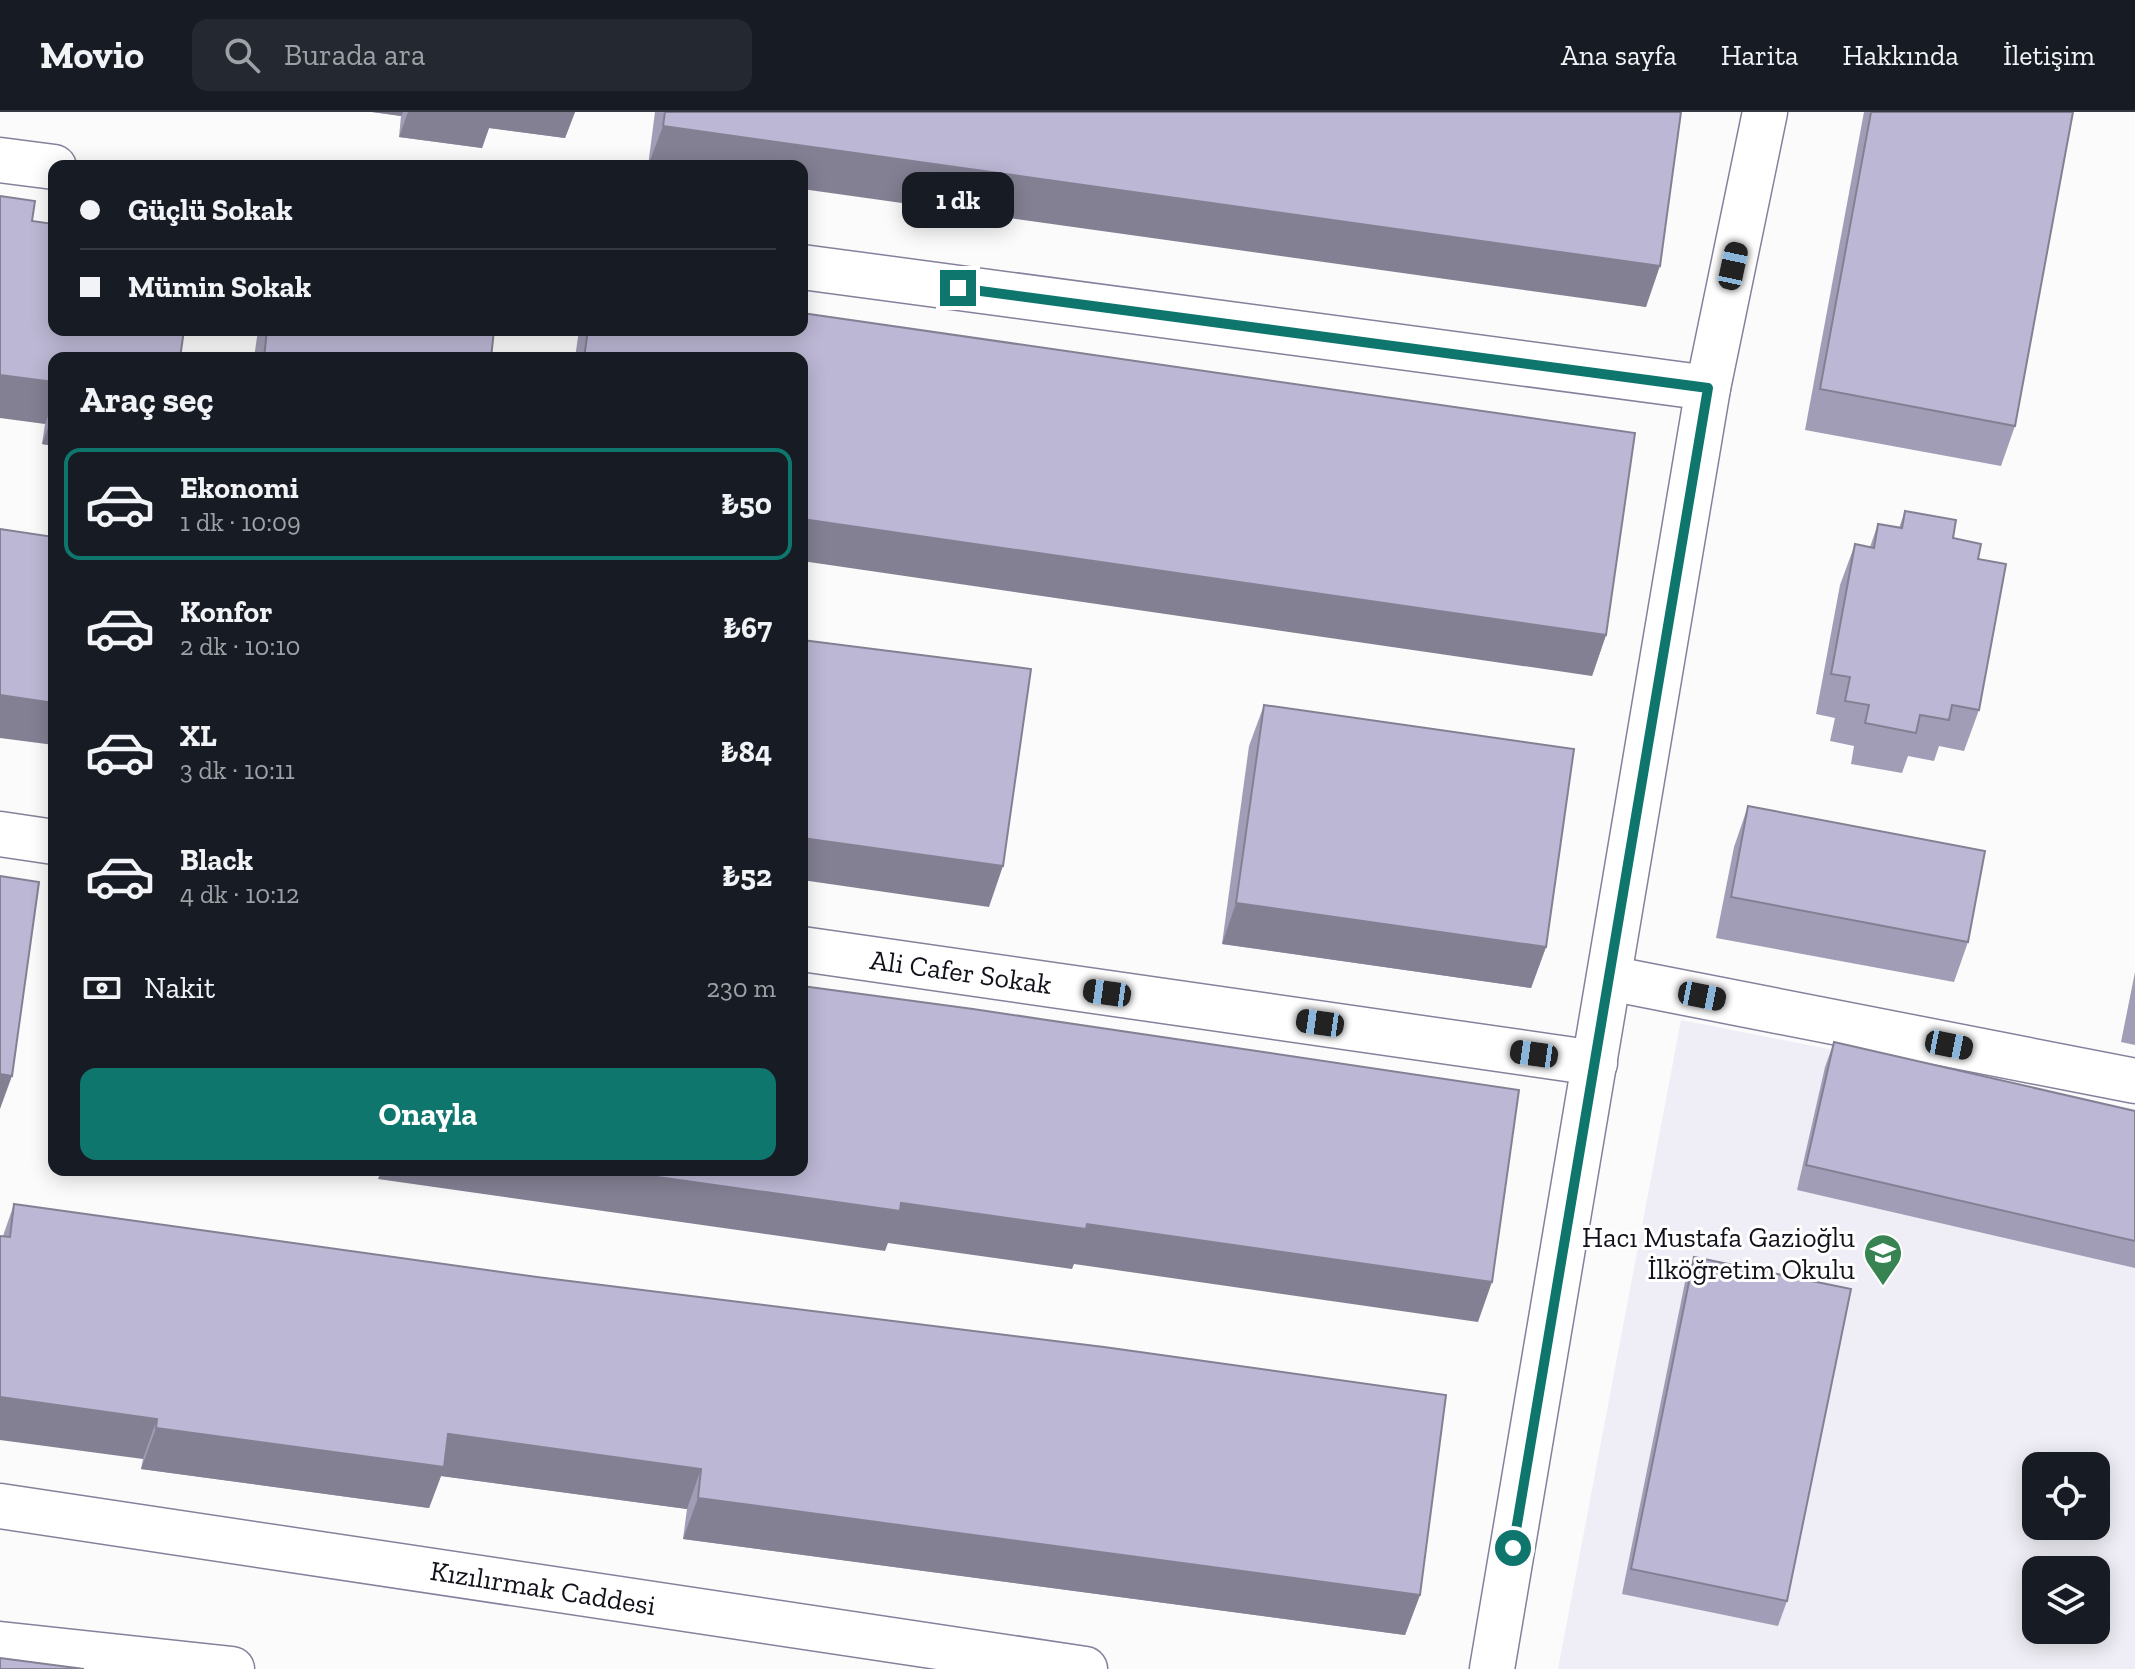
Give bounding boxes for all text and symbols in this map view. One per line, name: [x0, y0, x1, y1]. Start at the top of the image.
search box: [192, 19, 752, 91]
text: Movio: [40, 32, 144, 78]
icon: search: [220, 33, 264, 77]
text: Burada ara: [284, 37, 425, 73]
text: Ana sayfa: [1561, 39, 1677, 72]
text: Harita: [1721, 39, 1799, 72]
text: Hakkında: [1843, 39, 1959, 72]
text: İletişim: [2003, 39, 2095, 72]
callout: 1 dk: [902, 172, 1014, 228]
text: 1 dk: [936, 184, 980, 216]
text: Güçlü Sokak: [128, 192, 293, 228]
car: [1716, 240, 1750, 292]
text: Mümin Sokak: [128, 269, 311, 305]
route end: [940, 270, 976, 306]
text: Araç seç: [80, 378, 213, 421]
icon: car: [84, 468, 156, 540]
text: Ekonomi: [180, 470, 299, 506]
text: ₺50: [721, 486, 772, 522]
text: 1 dk · 10:09: [180, 506, 301, 538]
icon: car: [84, 592, 156, 664]
text: Konfor: [180, 594, 272, 630]
text: ₺67: [723, 610, 772, 646]
text: 2 dk · 10:10: [180, 630, 300, 662]
icon: car: [84, 716, 156, 788]
text: XL: [180, 718, 217, 754]
text: ₺84: [721, 734, 772, 770]
text: 3 dk · 10:11: [180, 754, 295, 786]
icon: car: [84, 840, 156, 912]
text: Black: [180, 842, 253, 878]
text: ₺52: [722, 858, 772, 894]
text: 4 dk · 10:12: [180, 878, 299, 910]
street label: Ali Cafer Sokak: [868, 943, 1054, 1001]
icon: cash: [80, 966, 124, 1010]
text: Nakit: [144, 970, 215, 1006]
text: 230 m: [707, 972, 776, 1004]
car: [1082, 978, 1132, 1008]
car: [1676, 980, 1728, 1012]
car: [1295, 1008, 1345, 1038]
car: [1923, 1029, 1975, 1061]
car: [1509, 1039, 1559, 1069]
button: Onayla: [80, 1068, 776, 1160]
place label: Hacı Mustafa Gazioğlu İlköğretim Okulu: [1582, 1221, 1855, 1286]
school or university icon: Hacı Mustafa Gazioğlu İlköğretim Okulu: [1862, 1232, 1904, 1287]
map controls: [2022, 1452, 2110, 1644]
button: locate: [2022, 1452, 2110, 1540]
route start: [1495, 1530, 1531, 1566]
street label: Kızılırmak Caddesi: [428, 1554, 658, 1622]
button: layers: [2022, 1556, 2110, 1644]

